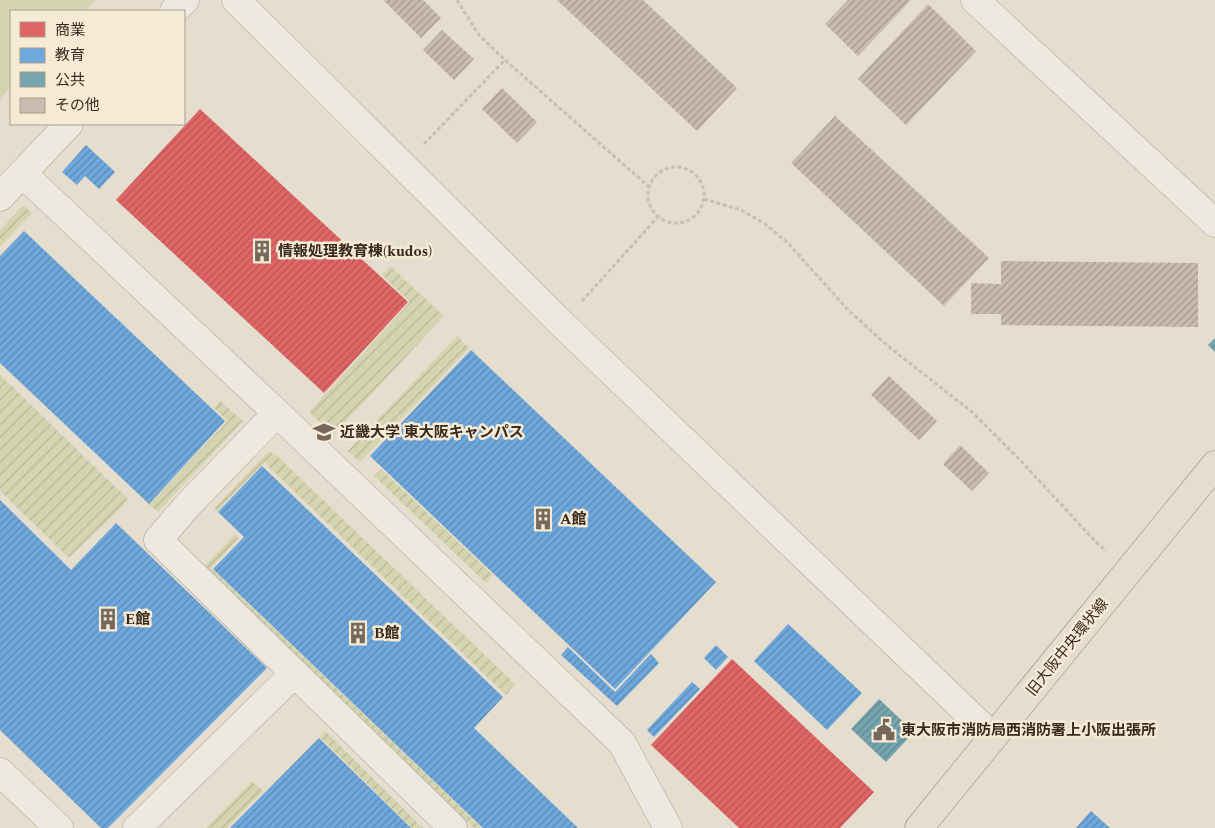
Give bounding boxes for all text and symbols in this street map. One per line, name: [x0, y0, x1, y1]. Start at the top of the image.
legend: [10, 10, 185, 125]
text: 商業: [55, 19, 85, 42]
text: 教育: [55, 44, 85, 67]
text: 公共: [55, 69, 85, 92]
text: その他: [55, 94, 100, 117]
building icon: 情報処理教育棟(kudos): [249, 238, 275, 264]
place label: 情報処理教育棟(kudos): [278, 240, 432, 263]
school or university icon: 近畿大学 東大阪キャンパス: [311, 419, 337, 445]
place label: 近畿大学 東大阪キャンパス: [340, 421, 524, 444]
building icon: A館: [530, 506, 556, 532]
place label: A館: [560, 508, 587, 531]
street label: 旧大阪中央環状線: [1021, 593, 1114, 701]
building icon: E館: [95, 606, 121, 632]
place label: E館: [125, 608, 150, 631]
building icon: B館: [345, 620, 371, 646]
place label: B館: [374, 622, 400, 645]
public building icon: 東大阪市消防局西消防署上小阪出張所: [871, 717, 897, 743]
place label: 東大阪市消防局西消防署上小阪出張所: [901, 719, 1156, 742]

